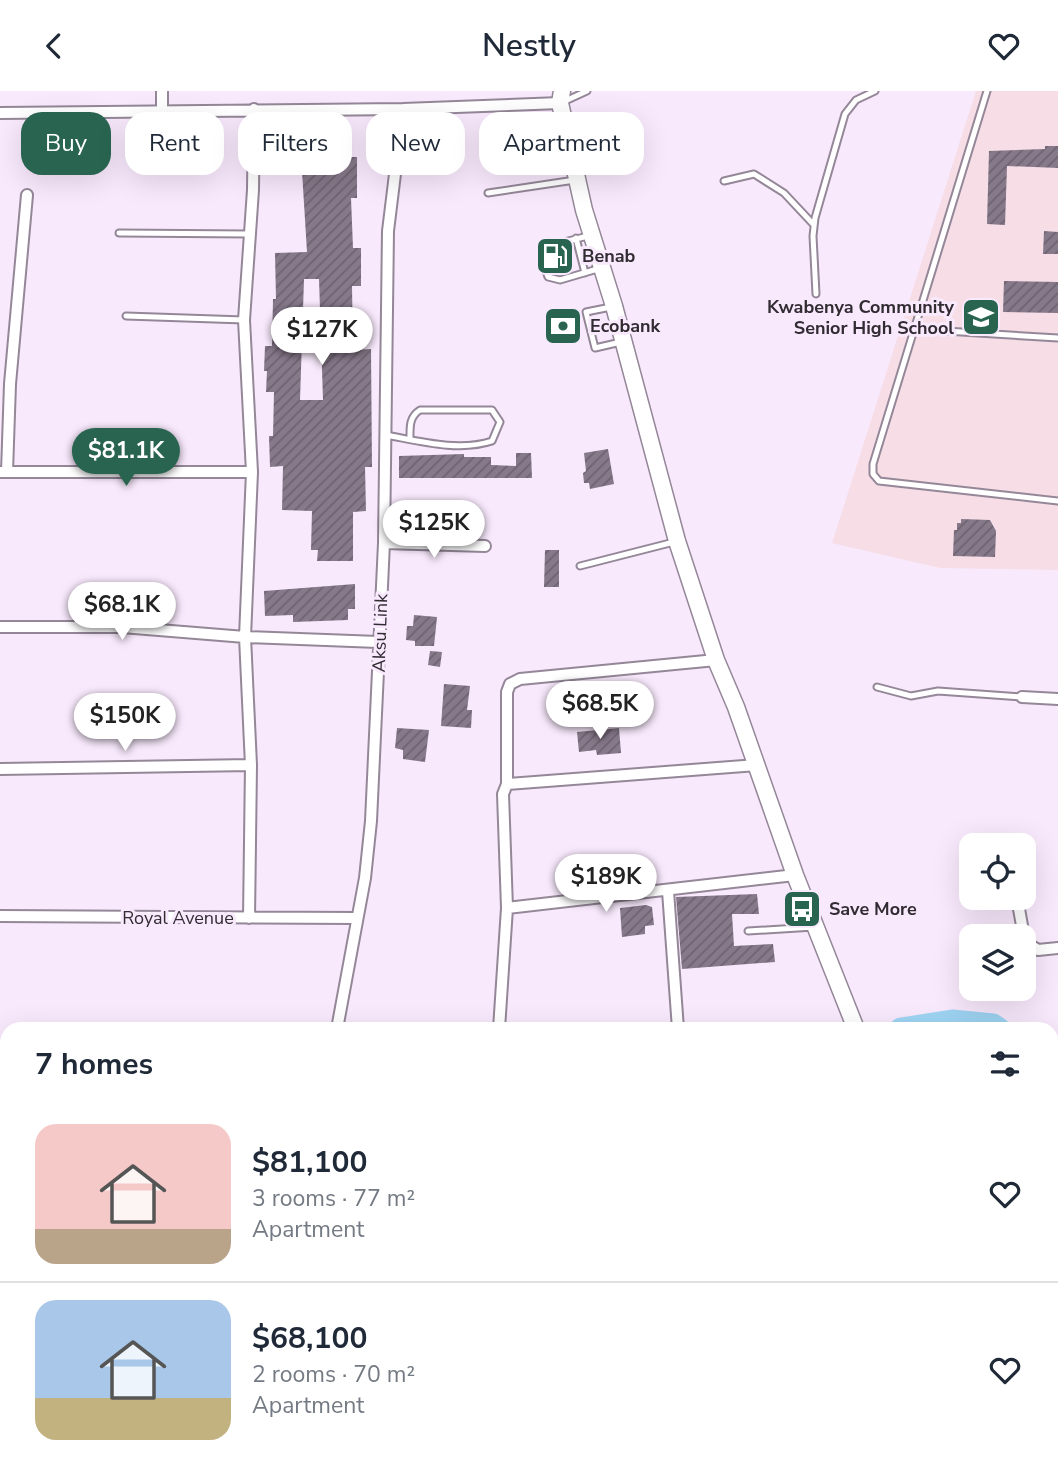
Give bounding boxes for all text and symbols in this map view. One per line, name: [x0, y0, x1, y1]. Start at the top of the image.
text: Nestly: [482, 24, 576, 67]
icon: back: [35, 27, 73, 65]
icon: heart: [985, 27, 1023, 65]
chip: Buy: [21, 112, 111, 175]
chip: Rent: [125, 112, 224, 175]
chip: Filters: [238, 112, 352, 175]
chip: New: [366, 112, 465, 175]
chip: Apartment: [479, 112, 644, 175]
fuel station icon: Benab: [534, 235, 576, 277]
place label: Benab: [582, 244, 636, 268]
place label: Kwabenya Community Senior High School: [767, 295, 955, 340]
school or university icon: Kwabenya Community Senior High School: [960, 296, 1002, 338]
bank icon: Ecobank: [542, 305, 584, 347]
pin: $127K: [273, 307, 371, 367]
text: $127K: [287, 314, 357, 345]
place label: Ecobank: [590, 314, 661, 338]
pin: $81.1K: [69, 429, 183, 488]
text: $81.1K: [88, 435, 164, 466]
pin: $125K: [385, 501, 483, 560]
text: $125K: [399, 507, 469, 538]
pin: $68.1K: [65, 582, 179, 642]
text: $68.1K: [84, 589, 160, 620]
street label: Aksu Link: [367, 592, 393, 673]
pin: $68.5K: [543, 681, 657, 741]
text: $68.5K: [562, 688, 638, 719]
pin: $150K: [76, 693, 174, 753]
text: $150K: [90, 700, 160, 731]
map controls: [959, 833, 1036, 1001]
button: locate: [959, 833, 1036, 910]
pin: $189K: [557, 855, 655, 914]
text: $189K: [571, 861, 641, 892]
bus stop icon: Save More: [781, 888, 823, 930]
place label: Save More: [829, 897, 917, 921]
street label: Royal Avenue: [122, 906, 234, 930]
button: layers: [959, 924, 1036, 1001]
text: 7 homes: [35, 1044, 153, 1085]
icon: filters: [986, 1045, 1024, 1083]
text: $81,100: [252, 1142, 367, 1183]
icon: home: [91, 1152, 175, 1236]
icon: heart: [986, 1175, 1024, 1213]
text: 3 rooms · 77 m²: [252, 1183, 415, 1214]
text: Apartment: [252, 1214, 364, 1245]
text: $68,100: [252, 1318, 367, 1359]
icon: home: [91, 1328, 175, 1412]
icon: heart: [986, 1351, 1024, 1389]
text: 2 rooms · 70 m²: [252, 1359, 415, 1390]
text: Apartment: [252, 1390, 364, 1421]

